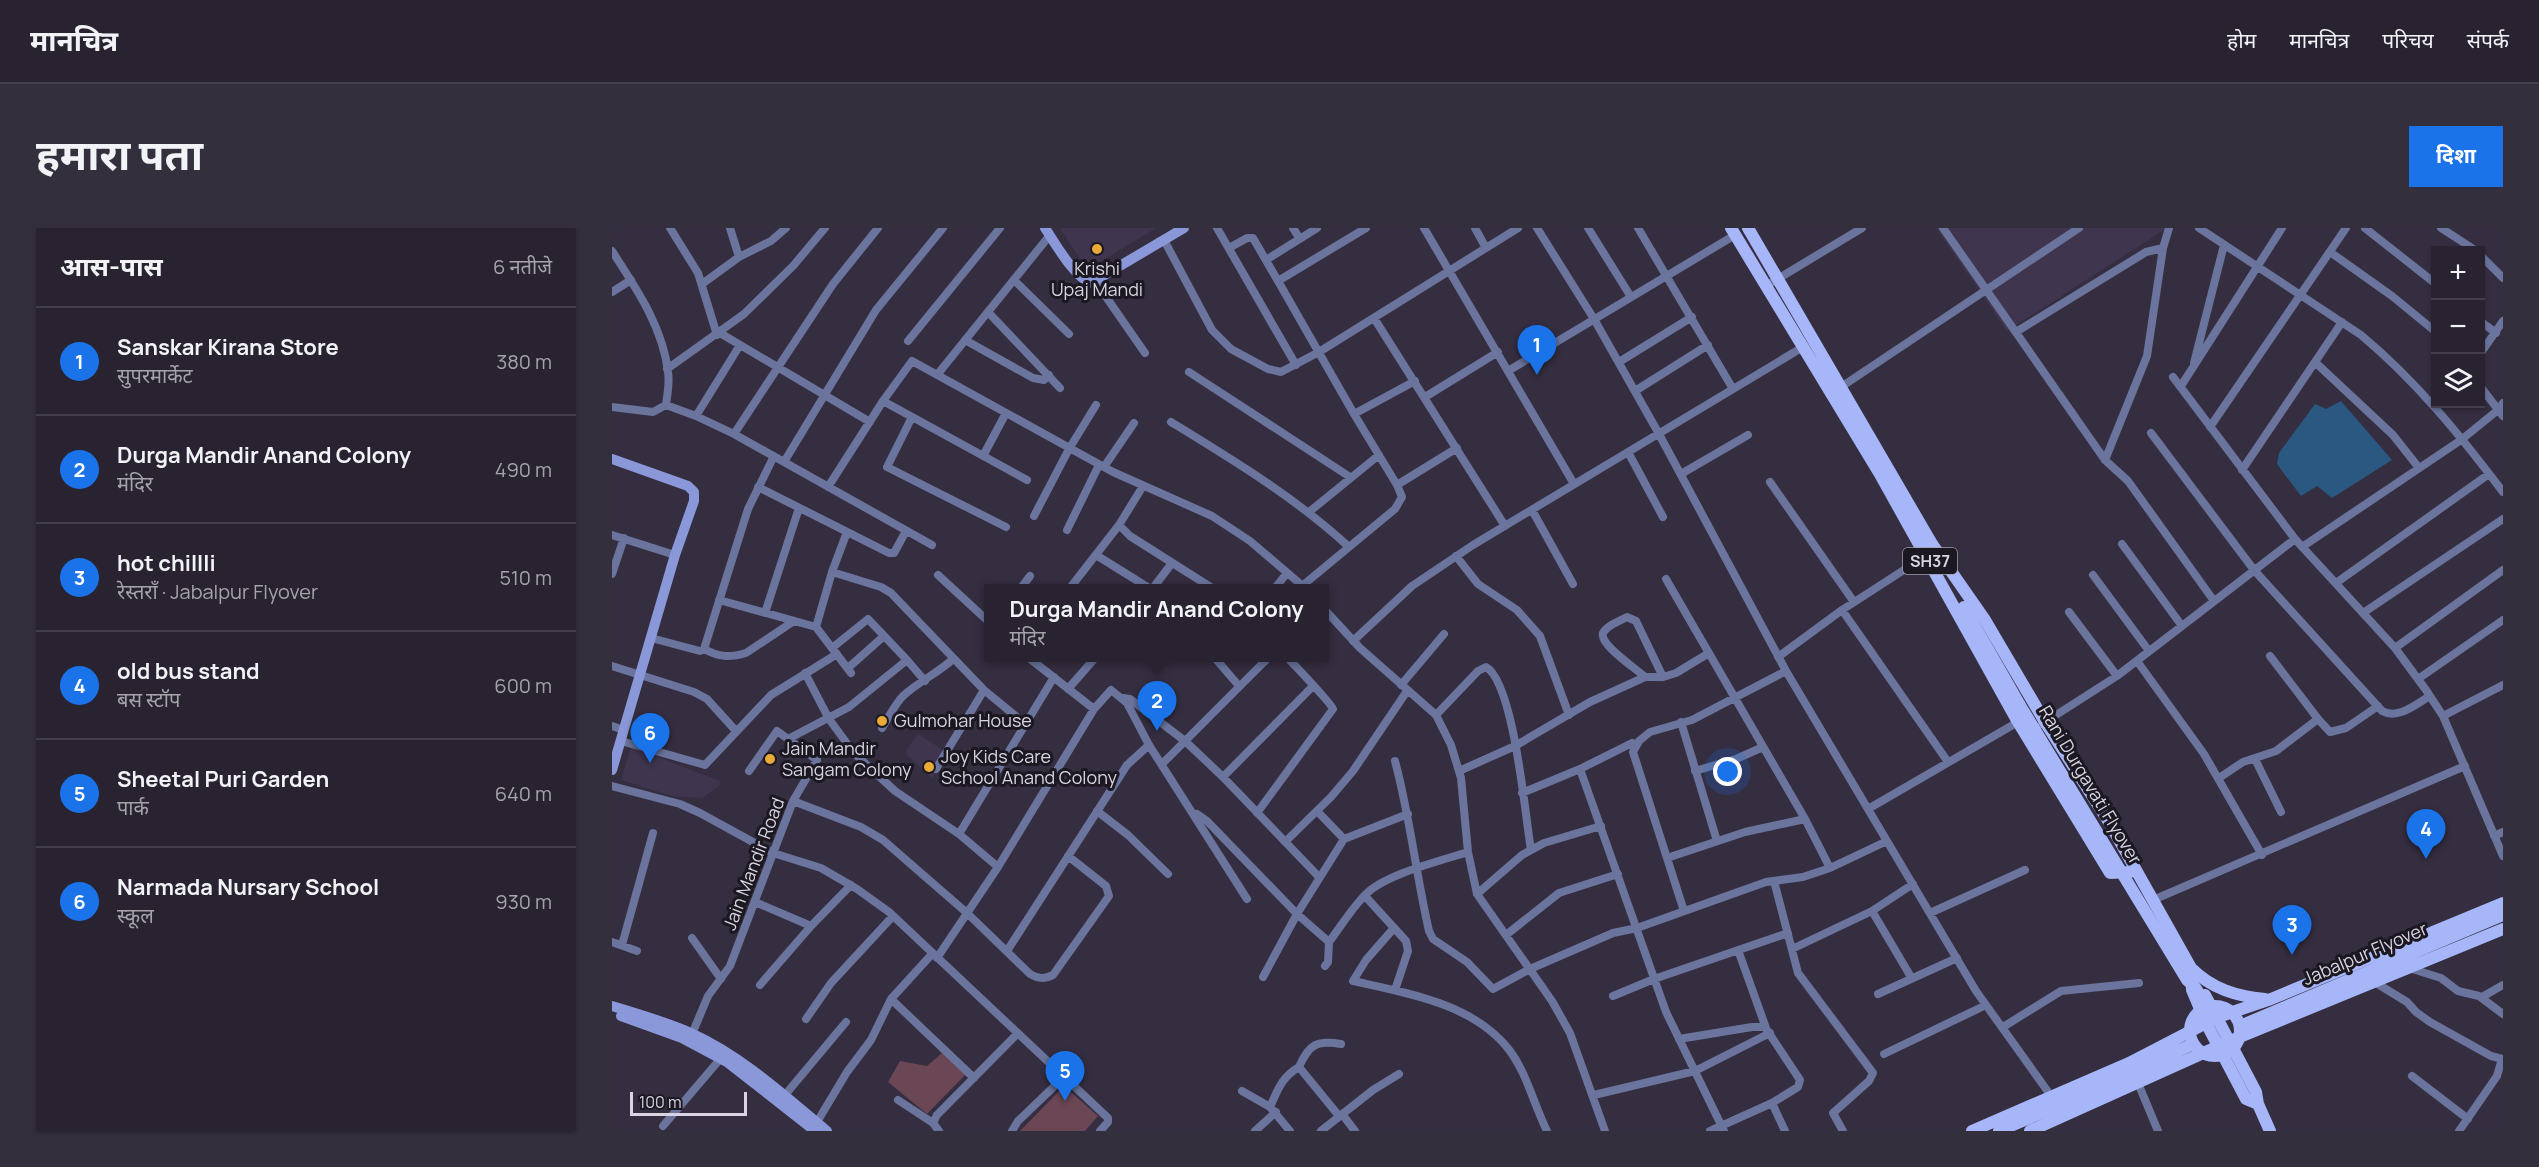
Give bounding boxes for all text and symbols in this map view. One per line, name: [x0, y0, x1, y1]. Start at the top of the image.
text: मानचित्र: [30, 21, 118, 59]
text: होम: [2227, 26, 2256, 54]
text: मानचित्र: [2289, 26, 2349, 54]
text: परिचय: [2382, 26, 2434, 54]
text: संपर्क: [2467, 26, 2509, 54]
text: हमारा पता: [36, 125, 203, 183]
button: दिशा: [2409, 126, 2503, 187]
marker: Krishi Upaj Mandi: [1090, 242, 1104, 256]
map controls: [2431, 246, 2485, 408]
button: +: [2431, 246, 2485, 300]
text: आस-पास: [60, 248, 163, 284]
text: 6 नतीजे: [493, 253, 552, 280]
place label: Krishi Upaj Mandi: [1051, 256, 1143, 301]
button: −: [2431, 300, 2485, 354]
pin: 1: [1518, 326, 1556, 375]
text: Sanskar Kirana Store: [117, 332, 339, 362]
text: 1: [75, 348, 84, 375]
text: 380 m: [496, 348, 552, 375]
button: layers: [2431, 354, 2485, 408]
text: सुपरमार्केट: [117, 362, 193, 389]
text: Durga Mandir Anand Colony: [117, 440, 411, 470]
text: 2: [74, 456, 85, 483]
text: 490 m: [495, 456, 552, 483]
text: मंदिर: [117, 470, 153, 497]
text: hot chillli: [117, 548, 216, 578]
road number: SH37: [1903, 548, 1957, 574]
text: 3: [74, 564, 85, 591]
text: 510 m: [499, 564, 552, 591]
text: रेस्तराँ · Jabalpur Flyover: [117, 578, 318, 605]
popup: [984, 584, 1329, 662]
text: Durga Mandir Anand Colony: [1009, 594, 1304, 624]
text: मंदिर: [1009, 624, 1045, 651]
text: old bus stand: [117, 656, 260, 686]
text: 4: [73, 672, 86, 699]
text: 600 m: [494, 672, 552, 699]
pin: 2: [1138, 682, 1176, 731]
text: बस स्टॉप: [117, 686, 180, 713]
street label: Rani Durgavati Flyover: [2034, 701, 2148, 869]
place label: Gulmohar House: [894, 708, 1032, 732]
pin: 6: [630, 714, 669, 763]
marker: Gulmohar House: [875, 714, 889, 728]
place label: Jain Mandir Sangam Colony: [782, 736, 912, 781]
place label: Joy Kids Care School Anand Colony: [941, 744, 1118, 789]
marker: Jain Mandir Sangam Colony: [763, 752, 777, 766]
your location: [1713, 757, 1742, 786]
marker: Joy Kids Care School Anand Colony: [922, 760, 936, 774]
text: Sheetal Puri Garden: [117, 764, 329, 794]
text: 5: [74, 780, 85, 807]
text: 640 m: [495, 780, 552, 807]
text: पार्क: [117, 794, 149, 821]
street label: Jain Mandir Road: [717, 794, 789, 933]
pin: 4: [2406, 810, 2446, 859]
text: Narmada Nursary School: [117, 872, 379, 902]
text: 6: [73, 888, 86, 915]
text: 930 m: [495, 888, 552, 915]
text: स्कूल: [117, 902, 154, 929]
pin: 3: [2272, 906, 2312, 955]
street label: Jabalpur Flyover: [2299, 916, 2431, 990]
pin: 5: [1046, 1052, 1084, 1101]
scale bar: [630, 1089, 747, 1116]
text: 100 m: [639, 1091, 682, 1113]

